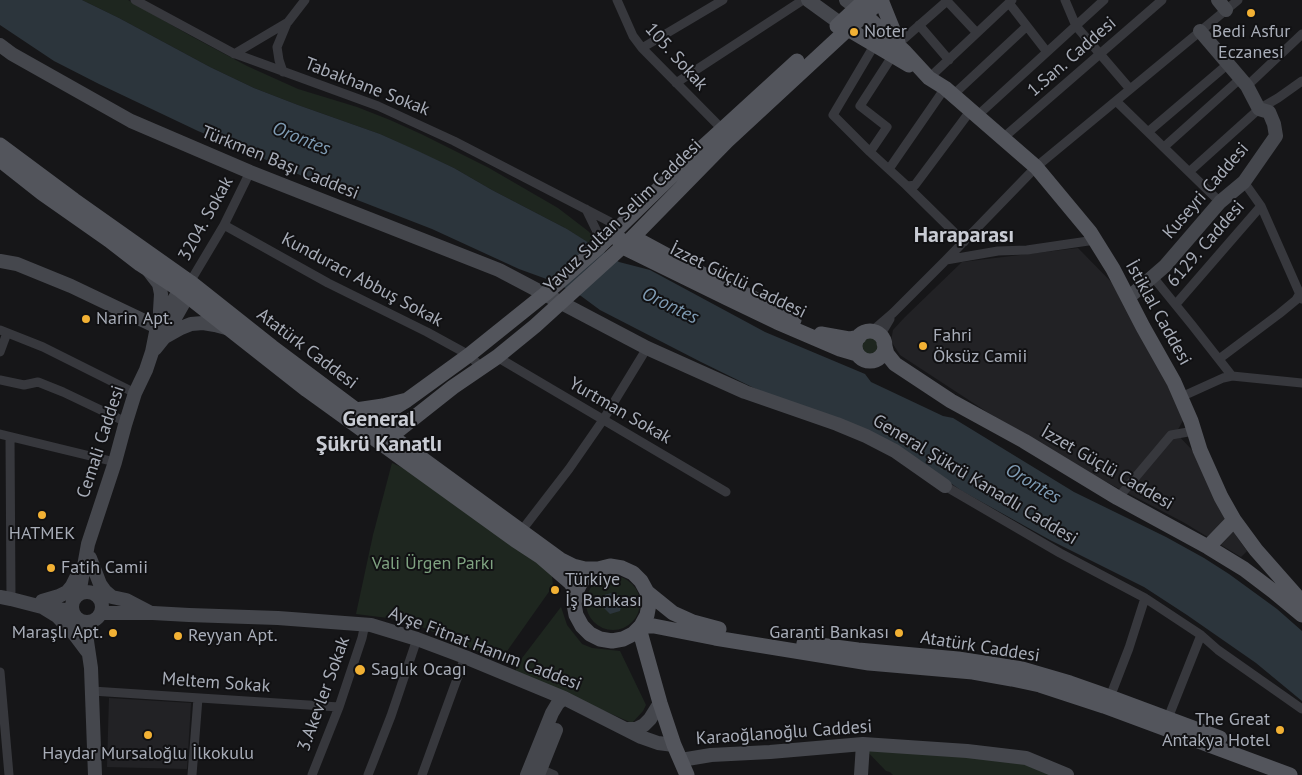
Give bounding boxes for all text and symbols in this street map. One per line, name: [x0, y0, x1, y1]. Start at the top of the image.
marker: Bedi Asfur Eczanesi: [1245, 7, 1257, 19]
street label: 1.San. Caddesi: [1023, 13, 1121, 101]
street label: 105. Sokak: [640, 19, 712, 95]
place label: Noter: [864, 21, 907, 43]
place label: Bedi Asfur Eczanesi: [1212, 21, 1290, 64]
marker: Noter: [848, 26, 860, 38]
street label: Tabakhane Sokak: [301, 53, 433, 121]
water label: Orontes: [269, 117, 333, 161]
street label: Türkmen Başı Caddesi: [198, 122, 362, 204]
street label: Yavuz Sultan Selim Caddesi: [540, 135, 706, 297]
street label: Kuseyri Caddesi: [1158, 138, 1254, 244]
street label: 3204. Sokak: [174, 173, 238, 265]
street label: 6129. Caddesi: [1163, 196, 1249, 292]
district label: Haraparası: [914, 223, 1014, 249]
street label: Kunduracı Abbuş Sokak: [278, 228, 446, 332]
street label: İzzet Güçlü Caddesi: [666, 239, 810, 323]
street label: İstiklal Caddesi: [1120, 257, 1196, 369]
water label: Orontes: [638, 283, 702, 329]
street label: Atatürk Caddesi: [252, 304, 362, 394]
place label: Narin Apt.: [96, 308, 173, 330]
marker: Narin Apt.: [80, 313, 92, 325]
place label: Fahri Öksüz Camii: [933, 325, 1027, 368]
marker: Fahri Öksüz Camii: [917, 340, 929, 352]
street label: Yurtman Sokak: [565, 373, 675, 449]
street label: Cemali Caddesi: [73, 383, 129, 501]
district label: General Şükrü Kanatlı: [316, 407, 442, 458]
street label: General Şükrü Kanadlı Caddesi: [869, 410, 1081, 550]
street label: İzzet Güçlü Caddesi: [1037, 421, 1177, 515]
water label: Orontes: [1001, 459, 1065, 509]
marker: HATMEK: [36, 509, 48, 521]
place label: HATMEK: [9, 523, 75, 545]
park label: Vali Ürgen Parkı: [372, 553, 494, 575]
place label: Fatih Camii: [61, 557, 148, 579]
marker: Fatih Camii: [45, 562, 57, 574]
place label: Türkiye İş Bankası: [565, 569, 642, 612]
marker: Türkiye İş Bankası: [549, 584, 561, 596]
street label: Ayşe Fitnat Hanım Caddesi: [386, 602, 584, 696]
place label: Maraşlı Apt.: [12, 622, 103, 644]
place label: Garanti Bankası: [769, 622, 889, 644]
place label: Reyyan Apt.: [188, 625, 278, 647]
marker: Maraşlı Apt.: [107, 627, 119, 639]
marker: Garanti Bankası: [893, 627, 905, 639]
street label: Atatürk Caddesi: [919, 627, 1041, 667]
marker: Reyyan Apt.: [172, 630, 184, 642]
street label: 3.Akevler Sokak: [293, 634, 355, 754]
place label: Saglık Ocagı: [371, 659, 467, 681]
marker: Saglık Ocagı: [353, 663, 367, 677]
street label: Meltem Sokak: [161, 668, 271, 698]
place label: The Great Antakya Hotel: [1162, 709, 1270, 752]
street label: Karaoğlanoğlu Caddesi: [695, 716, 873, 750]
marker: The Great Antakya Hotel: [1274, 724, 1286, 736]
marker: Haydar Mursaloğlu İlkokulu: [142, 729, 154, 741]
place label: Haydar Mursaloğlu İlkokulu: [42, 743, 254, 765]

